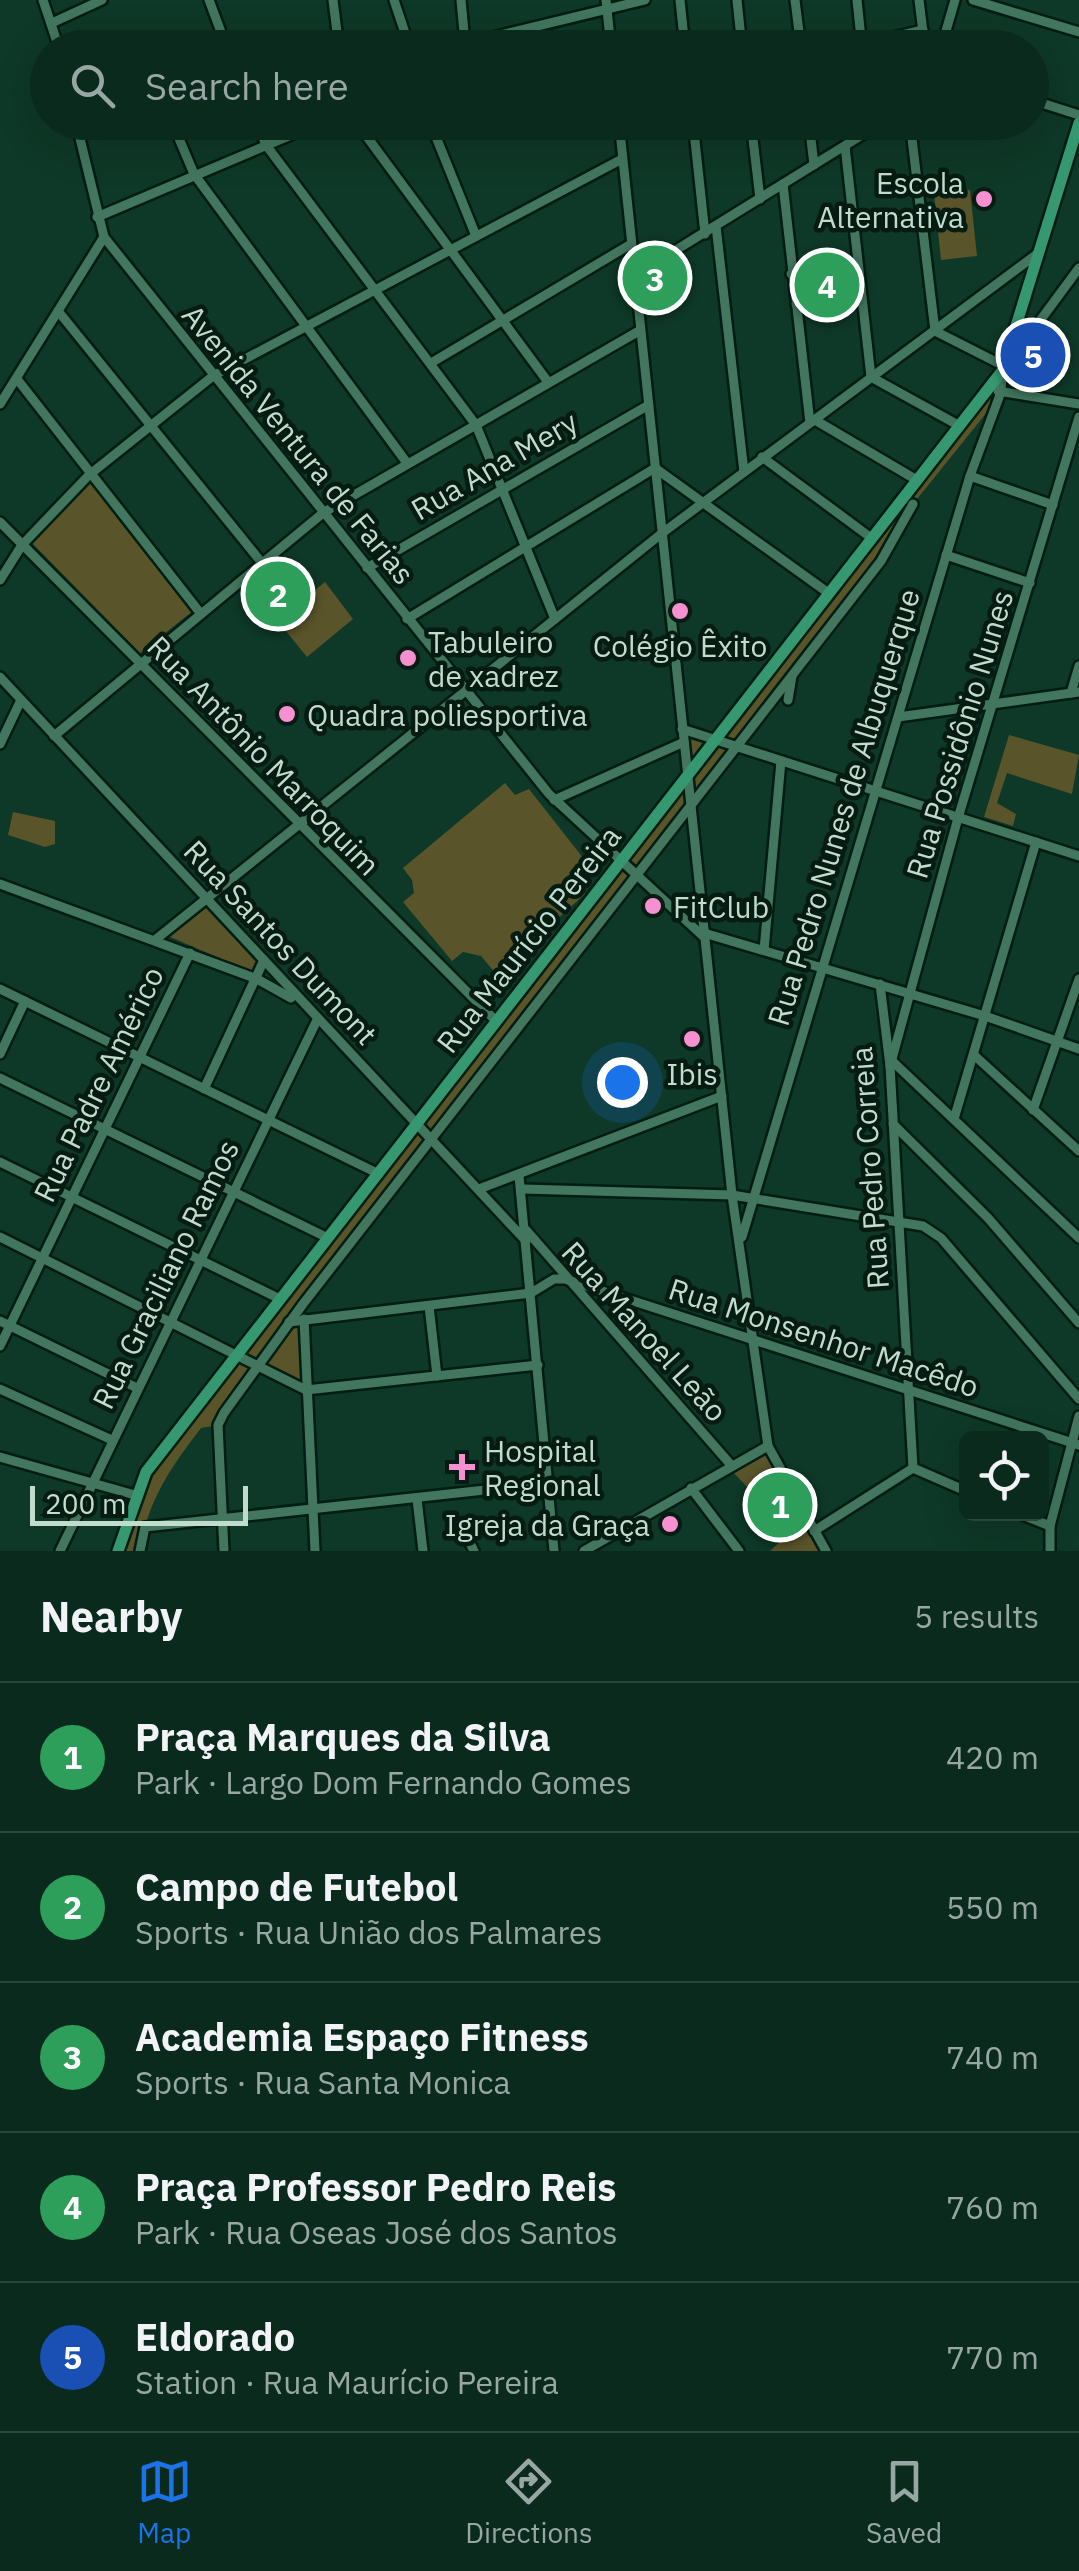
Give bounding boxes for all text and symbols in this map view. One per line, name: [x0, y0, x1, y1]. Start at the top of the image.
search box: [30, 30, 1049, 140]
icon: search: [65, 58, 120, 113]
text: Search here: [145, 61, 349, 110]
place label: Escola Alternativa: [817, 163, 964, 236]
marker: Escola Alternativa: [973, 188, 995, 210]
pin: 3: [622, 240, 688, 316]
pin: 4: [794, 248, 860, 322]
street label: Avenida Ventura de Farias: [174, 296, 424, 592]
pin: 5: [1000, 318, 1066, 392]
street label: Rua Ana Mery: [404, 402, 584, 528]
pin: 2: [246, 556, 310, 632]
street label: Rua Pedro Nunes de Albuquerque: [758, 584, 928, 1030]
street label: Rua Possidônio Nunes: [897, 585, 1021, 883]
marker: Colégio Êxito: [669, 600, 691, 622]
place label: Tabuleiro de xadrez: [428, 622, 559, 695]
place label: Colégio Êxito: [593, 626, 767, 665]
street label: Rua Antônio Marroquim: [139, 627, 389, 883]
marker: Tabuleiro de xadrez: [397, 647, 419, 669]
place label: Quadra poliesportiva: [307, 695, 588, 734]
marker: Quadra poliesportiva: [276, 703, 298, 725]
street label: Rua Maurício Pereira: [427, 818, 629, 1060]
street label: Rua Santos Dumont: [176, 831, 386, 1053]
place label: FitClub: [673, 887, 769, 926]
marker: FitClub: [642, 895, 664, 917]
street label: Rua Padre Américo: [24, 960, 172, 1208]
marker: Ibis: [681, 1028, 703, 1050]
street label: Rua Pedro Correia: [841, 1046, 897, 1290]
place label: Ibis: [666, 1054, 718, 1093]
your location: [597, 1057, 648, 1108]
street label: Rua Graciliano Ramos: [83, 1133, 247, 1415]
street label: Rua Manoel Leão: [554, 1233, 736, 1429]
street label: Rua Monsenhor Macêdo: [664, 1268, 984, 1406]
place label: Hospital Regional: [484, 1431, 601, 1504]
map controls: [959, 1431, 1049, 1521]
button: locate: [959, 1431, 1049, 1521]
marker: Hospital Regional: [449, 1454, 475, 1480]
pin: 1: [748, 1468, 812, 1542]
scale bar: [30, 1481, 248, 1526]
text: 200 m: [45, 1485, 126, 1522]
place label: Igreja da Graça: [445, 1505, 650, 1544]
marker: Igreja da Graça: [659, 1513, 681, 1535]
text: Nearby: [40, 1589, 182, 1644]
text: 5 results: [914, 1595, 1039, 1637]
text: Praça Marques da Silva: [135, 1712, 551, 1761]
text: 1: [63, 1736, 82, 1778]
text: 420 m: [946, 1736, 1039, 1778]
text: Park · Largo Dom Fernando Gomes: [135, 1761, 632, 1803]
text: Campo de Futebol: [135, 1862, 458, 1911]
text: 2: [63, 1886, 82, 1928]
text: 550 m: [946, 1886, 1039, 1928]
text: Sports · Rua União dos Palmares: [135, 1911, 602, 1953]
text: Academia Espaço Fitness: [135, 2012, 589, 2061]
text: 3: [63, 2036, 82, 2078]
text: 740 m: [946, 2036, 1039, 2078]
text: Sports · Rua Santa Monica: [135, 2061, 511, 2103]
text: Praça Professor Pedro Reis: [135, 2162, 616, 2211]
text: 4: [63, 2186, 82, 2228]
text: 760 m: [946, 2186, 1039, 2228]
text: Park · Rua Oseas José dos Santos: [135, 2211, 618, 2253]
text: Eldorado: [135, 2312, 295, 2361]
text: 5: [63, 2336, 82, 2378]
text: 770 m: [946, 2336, 1039, 2378]
text: Station · Rua Maurício Pereira: [135, 2361, 559, 2403]
tab: Map: [137, 2454, 192, 2551]
tab: Directions: [465, 2454, 593, 2551]
tab: Saved: [866, 2454, 942, 2551]

